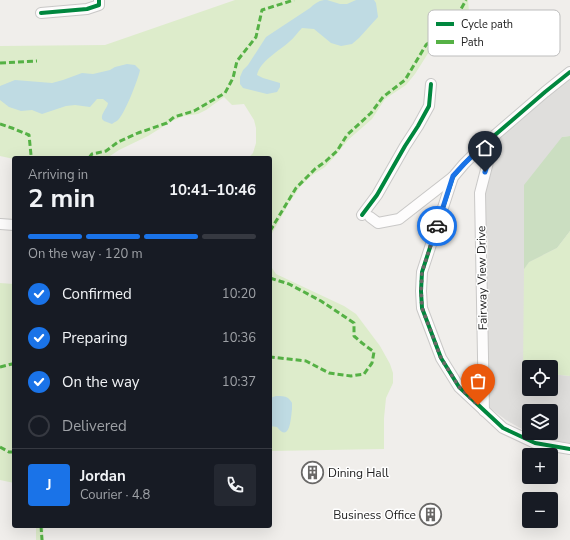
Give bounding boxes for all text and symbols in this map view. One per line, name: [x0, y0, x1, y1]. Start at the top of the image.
legend: [428, 10, 560, 56]
text: Cycle path: [461, 17, 513, 32]
text: Path: [461, 35, 484, 50]
pin: [468, 131, 502, 172]
icon: home: [474, 137, 496, 159]
text: Arriving in: [28, 166, 88, 184]
text: 10:41–10:46: [169, 180, 256, 200]
text: 2 min: [28, 181, 95, 216]
courier: [417, 206, 457, 246]
icon: car: [426, 215, 448, 237]
street label: Fairway View Drive: [473, 226, 491, 330]
text: On the way · 120 m: [28, 245, 143, 263]
icon: check: [28, 283, 50, 305]
text: Confirmed: [62, 284, 132, 304]
text: 10:20: [222, 285, 256, 303]
icon: check: [28, 327, 50, 349]
text: Preparing: [62, 328, 127, 348]
text: 10:36: [222, 329, 256, 347]
map controls: [522, 360, 558, 528]
button: locate: [522, 360, 558, 396]
pin: [461, 364, 495, 405]
icon: bag: [467, 370, 489, 392]
icon: check: [28, 371, 50, 393]
text: On the way: [62, 372, 140, 392]
text: 10:37: [222, 373, 256, 391]
button: layers: [522, 404, 558, 440]
text: Delivered: [62, 416, 127, 436]
button: +: [522, 448, 558, 484]
building icon: Dining Hall: [300, 460, 326, 486]
button: phone: [214, 464, 256, 506]
place label: Dining Hall: [328, 465, 389, 481]
text: Jordan: [80, 466, 126, 486]
text: J: [46, 475, 52, 495]
text: Courier · 4.8: [80, 486, 150, 504]
button: −: [522, 492, 558, 528]
building icon: Business Office: [418, 502, 444, 528]
place label: Business Office: [333, 507, 416, 523]

